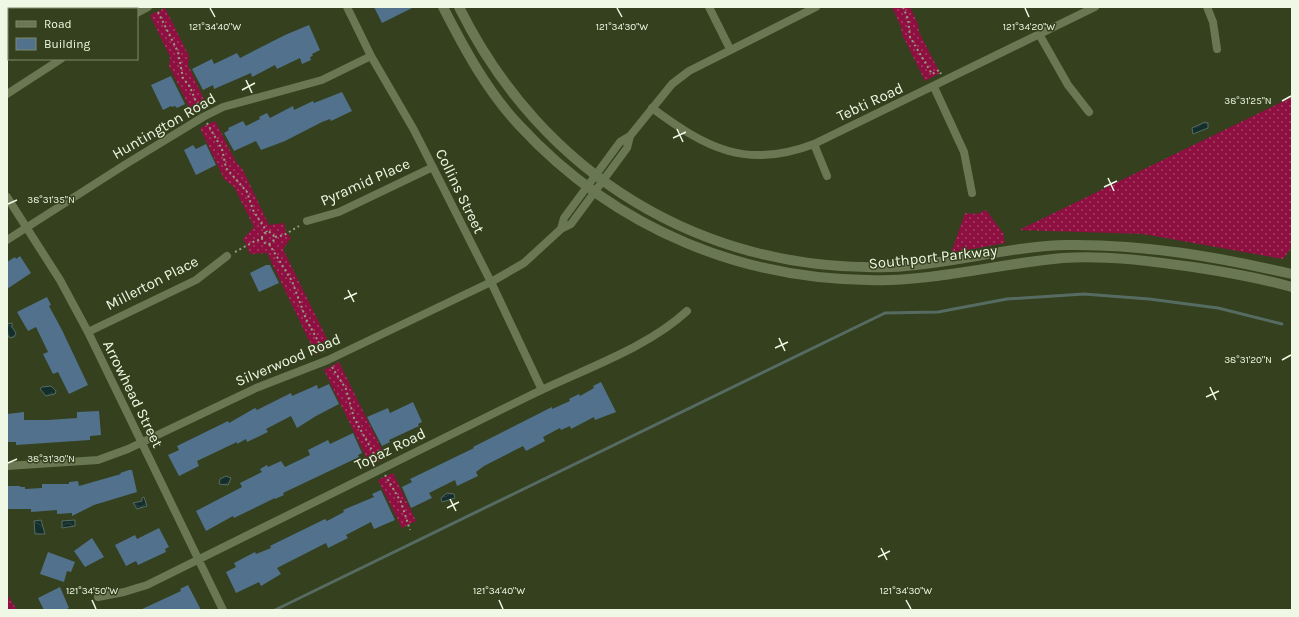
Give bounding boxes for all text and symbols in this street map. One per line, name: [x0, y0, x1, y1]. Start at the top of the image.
legend: [8, 8, 138, 60]
text: Road: [44, 17, 72, 31]
text: 121°34'40"W: [189, 21, 241, 33]
text: 121°34'30"W: [596, 21, 648, 33]
text: 121°34'20"W: [1003, 21, 1055, 33]
text: Building: [44, 37, 91, 51]
street label: Tebti Road: [834, 79, 906, 125]
street label: Huntington Road: [109, 89, 219, 163]
text: 38°31'25"N: [1224, 95, 1272, 107]
street label: Collins Street: [432, 146, 488, 237]
street label: Pyramid Place: [317, 154, 413, 210]
text: 38°31'35"N: [27, 194, 75, 206]
street label: Southport Parkway: [868, 241, 998, 273]
street label: Millerton Place: [103, 252, 201, 314]
street label: Silverwood Road: [233, 330, 343, 390]
street label: Arrowhead Street: [99, 337, 167, 451]
text: 38°31'20"N: [1224, 354, 1272, 366]
street label: Topaz Road: [352, 424, 428, 474]
text: 38°31'30"N: [27, 453, 75, 465]
text: 121°34'50"W: [66, 585, 118, 597]
text: 121°34'40"W: [473, 585, 525, 597]
text: 121°34'30"W: [880, 585, 932, 597]

